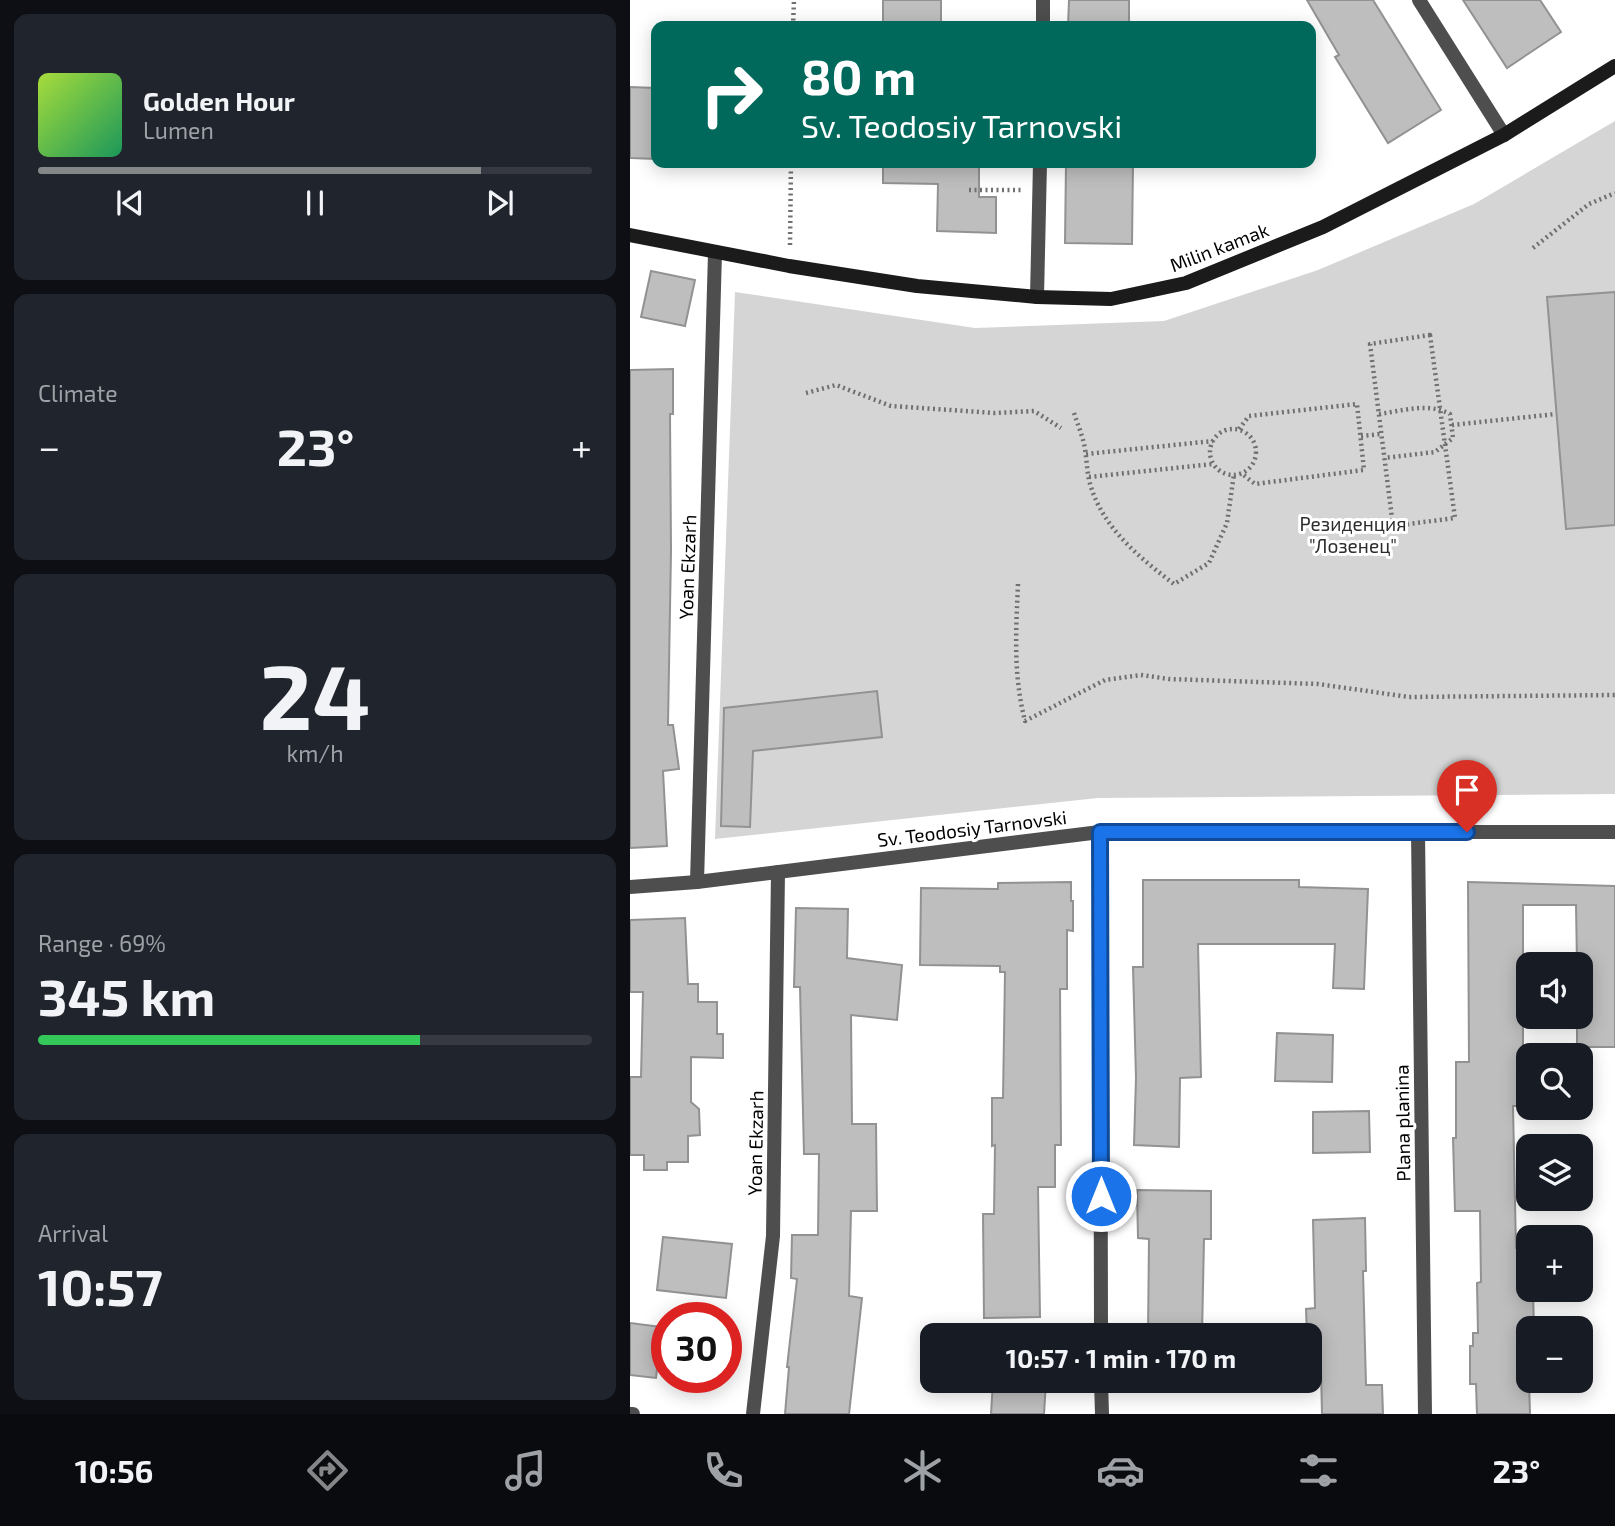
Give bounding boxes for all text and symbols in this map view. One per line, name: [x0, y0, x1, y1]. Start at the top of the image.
text: 80 m: [801, 46, 916, 105]
icon: right: [686, 49, 777, 140]
text: Golden Hour: [143, 85, 295, 116]
text: Sv. Teodosiy Tarnovski: [801, 106, 1122, 144]
text: Lumen: [143, 116, 214, 144]
icon: previous: [111, 184, 149, 222]
icon: pause: [296, 184, 334, 222]
icon: next: [481, 184, 519, 222]
street label: Milin kamak: [1166, 218, 1272, 276]
text: Climate: [38, 379, 118, 407]
text: 23°: [277, 414, 354, 476]
text: −: [38, 423, 60, 469]
text: +: [571, 423, 592, 469]
park label: Резиденция "Лозенец": [1299, 512, 1407, 557]
street label: Yoan Ekzarh: [674, 514, 700, 620]
text: 24: [260, 639, 370, 748]
text: km/h: [286, 739, 344, 767]
pin: [1437, 760, 1497, 832]
icon: arrive: [1448, 771, 1486, 809]
street label: Sv. Teodosiy Tarnovski: [876, 805, 1068, 851]
text: Range · 69%: [38, 929, 166, 957]
map controls: [1516, 952, 1593, 1393]
button: sound: [1516, 952, 1593, 1029]
text: 345 km: [38, 964, 215, 1026]
button: search: [1516, 1043, 1593, 1120]
street label: Plana planina: [1389, 1064, 1415, 1182]
street label: Yoan Ekzarh: [743, 1090, 767, 1196]
button: layers: [1516, 1134, 1593, 1211]
position arrow: [1064, 1159, 1138, 1233]
text: Arrival: [38, 1219, 108, 1247]
button: +: [1516, 1225, 1593, 1302]
text: 10:57: [38, 1254, 163, 1316]
speed limit sign: 30: [651, 1302, 742, 1393]
button: −: [1516, 1316, 1593, 1393]
text: 10:57 · 1 min · 170 m: [1006, 1342, 1236, 1373]
icon: directions: [303, 1446, 352, 1495]
icon: music: [501, 1446, 550, 1495]
icon: phone: [699, 1446, 748, 1495]
icon: climate: [898, 1446, 947, 1495]
icon: car: [1096, 1446, 1145, 1495]
icon: filters: [1294, 1446, 1343, 1495]
text: 10:56: [75, 1451, 153, 1489]
text: 23°: [1493, 1451, 1540, 1489]

